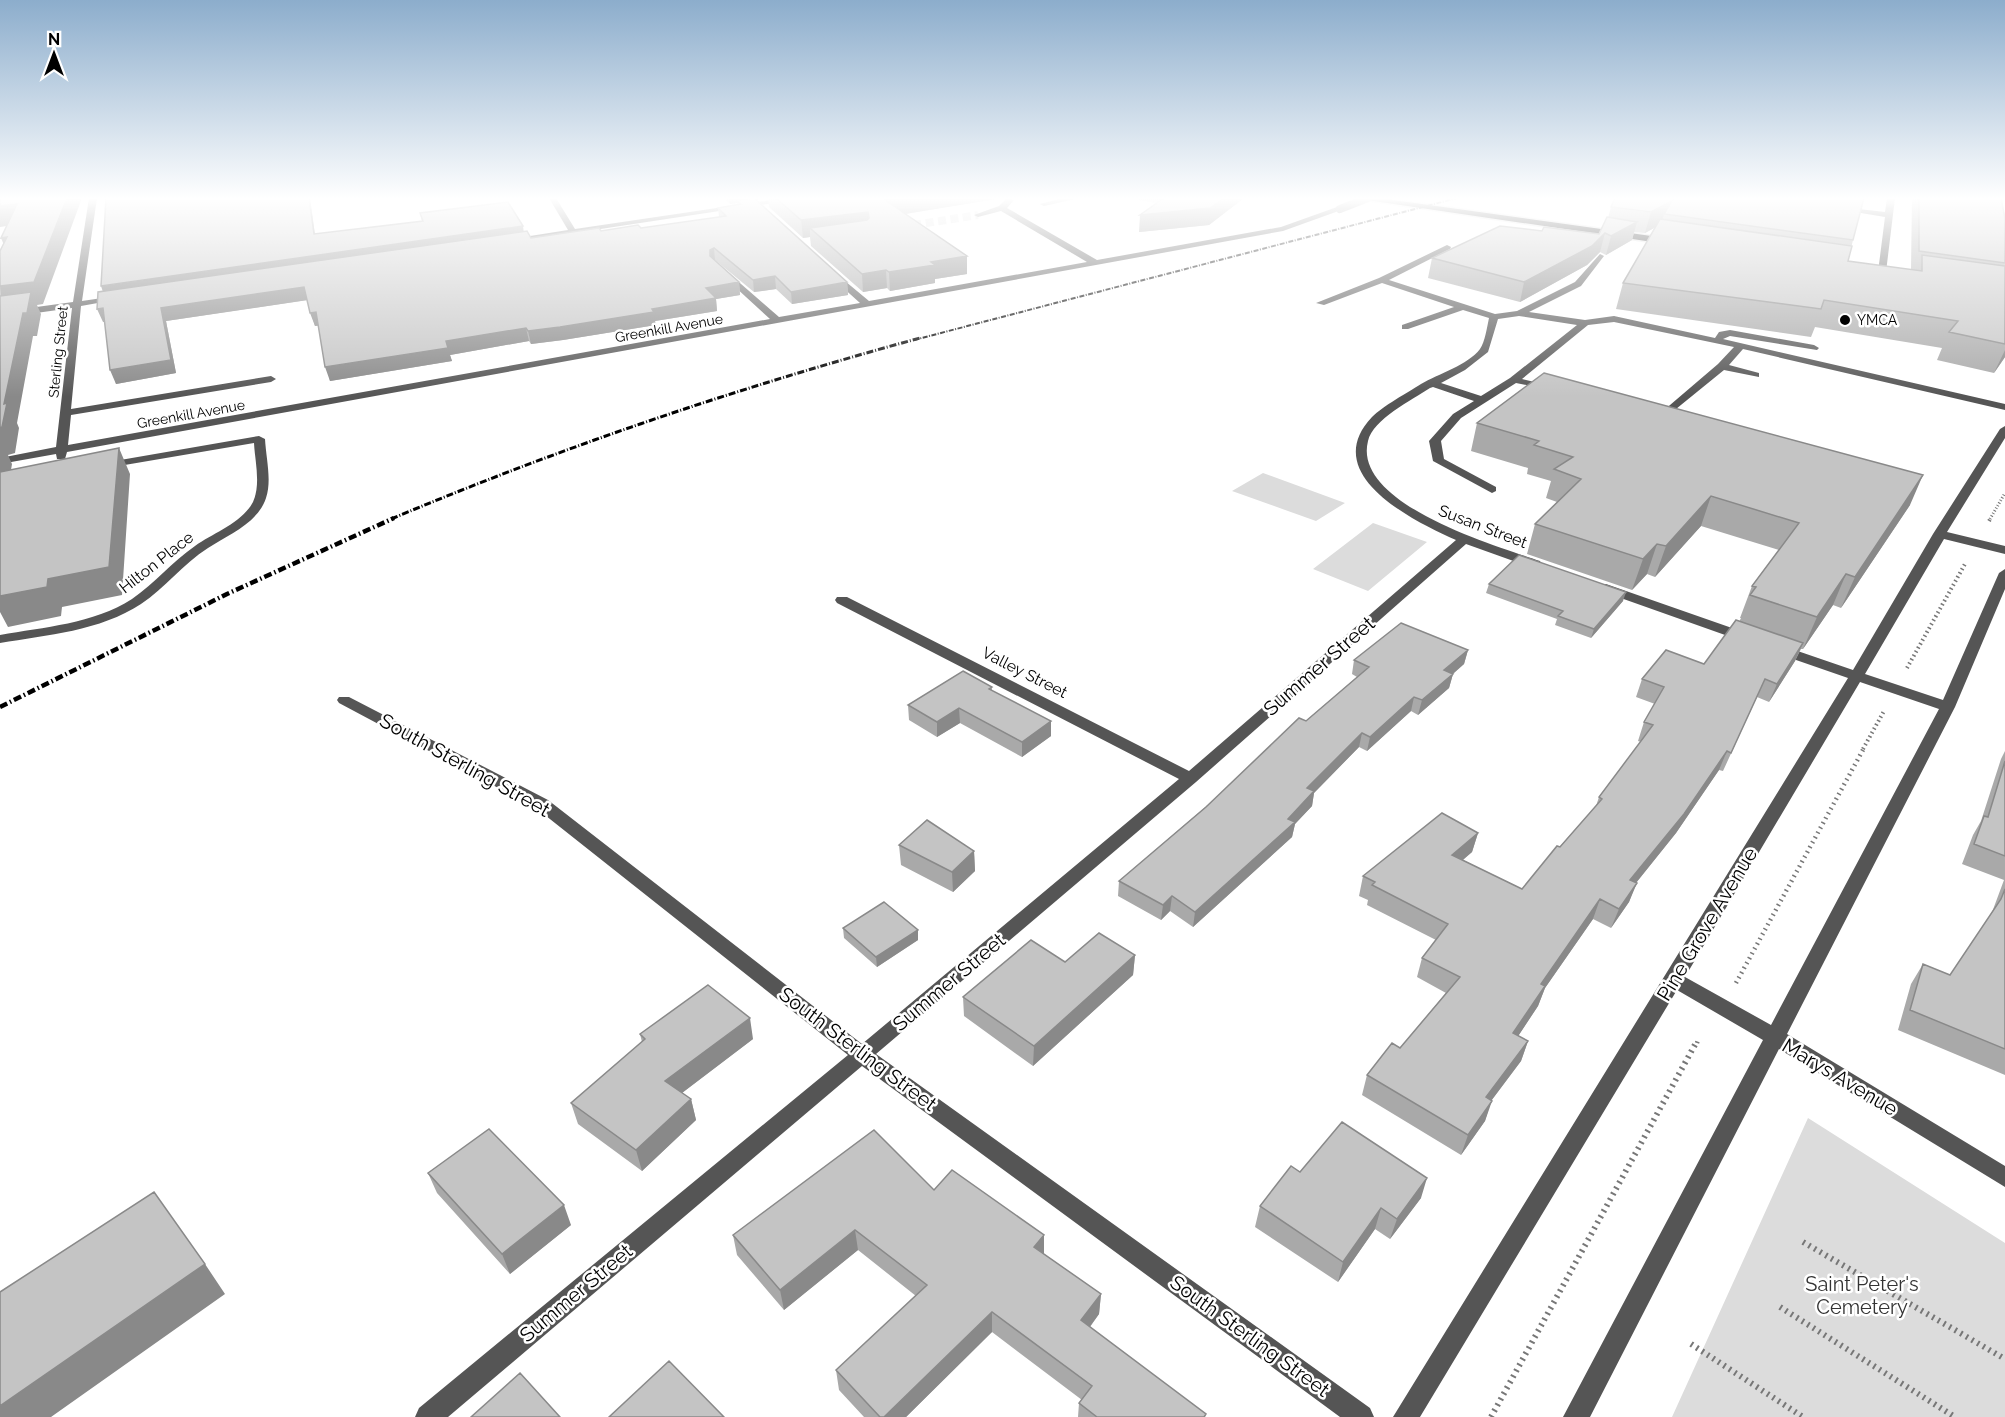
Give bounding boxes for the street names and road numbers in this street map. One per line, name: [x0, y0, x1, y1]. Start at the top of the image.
street label: Sterling Street: [45, 305, 71, 399]
street label: Greenkill Avenue: [614, 311, 724, 345]
street label: Greenkill Avenue: [136, 397, 246, 431]
street label: Susan Street: [1436, 501, 1530, 552]
street label: Hilton Place: [115, 528, 197, 597]
street label: Summer Street: [1258, 611, 1380, 721]
street label: Valley Street: [979, 643, 1071, 702]
street label: South Sterling Street: [376, 708, 555, 822]
street label: Pine Grove Avenue: [1652, 843, 1762, 1005]
street label: Summer Street: [888, 928, 1010, 1036]
street label: South Sterling Street: [775, 982, 942, 1116]
street label: Marys Avenue: [1778, 1033, 1902, 1121]
street label: Summer Street: [515, 1239, 637, 1347]
street label: South Sterling Street: [1166, 1270, 1335, 1402]

